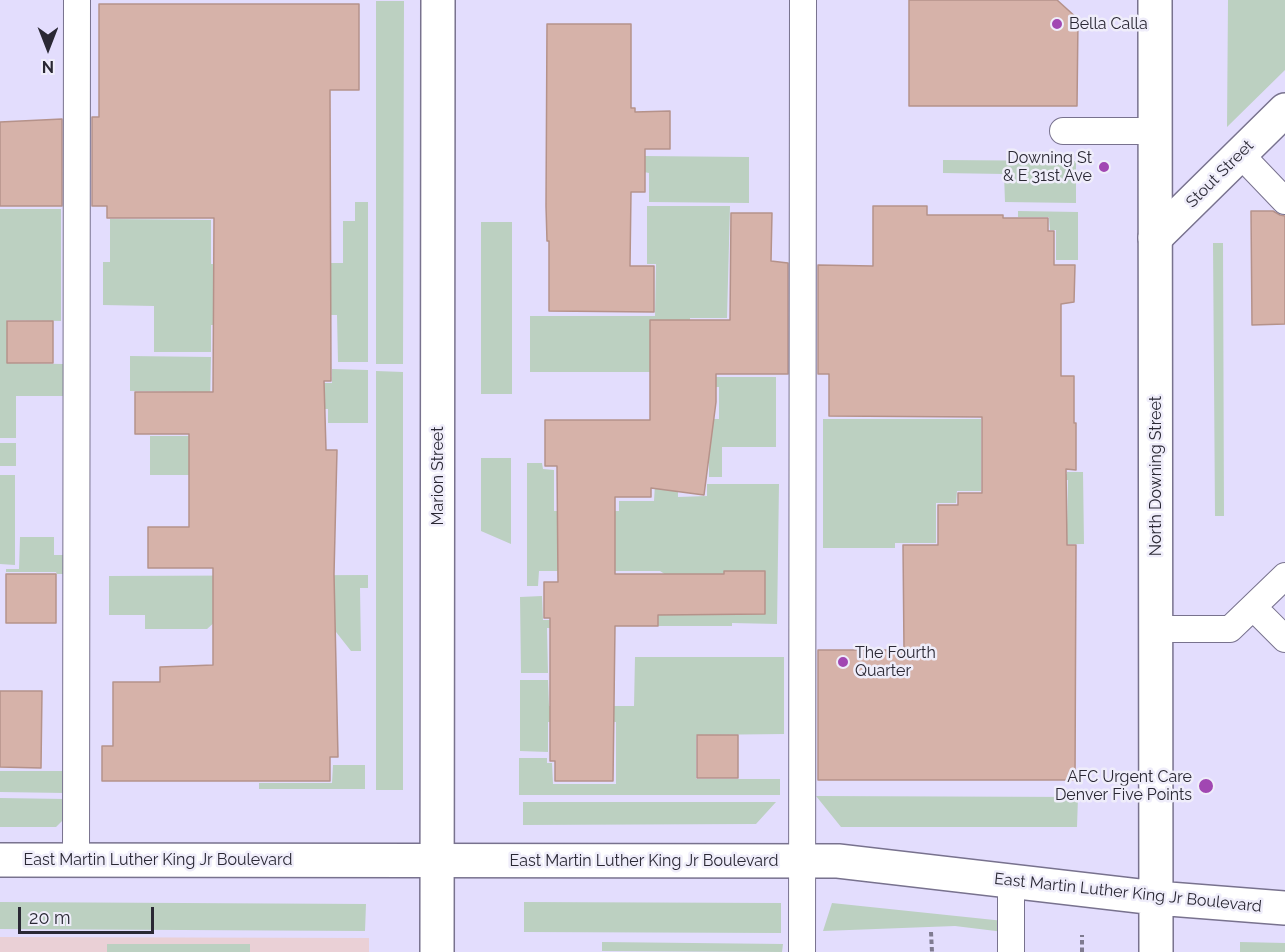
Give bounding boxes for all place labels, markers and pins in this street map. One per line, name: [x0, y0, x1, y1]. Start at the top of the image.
place label: Bella Calla: [1069, 14, 1148, 34]
marker: Bella Calla: [1050, 17, 1064, 31]
place label: Downing St & E 31st Ave: [1003, 148, 1092, 186]
marker: Downing St & E 31st Ave: [1097, 160, 1111, 174]
place label: The Fourth Quarter: [855, 643, 936, 681]
marker: The Fourth Quarter: [836, 655, 850, 669]
place label: AFC Urgent Care Denver Five Points: [1055, 767, 1192, 805]
marker: AFC Urgent Care Denver Five Points: [1197, 777, 1215, 795]

